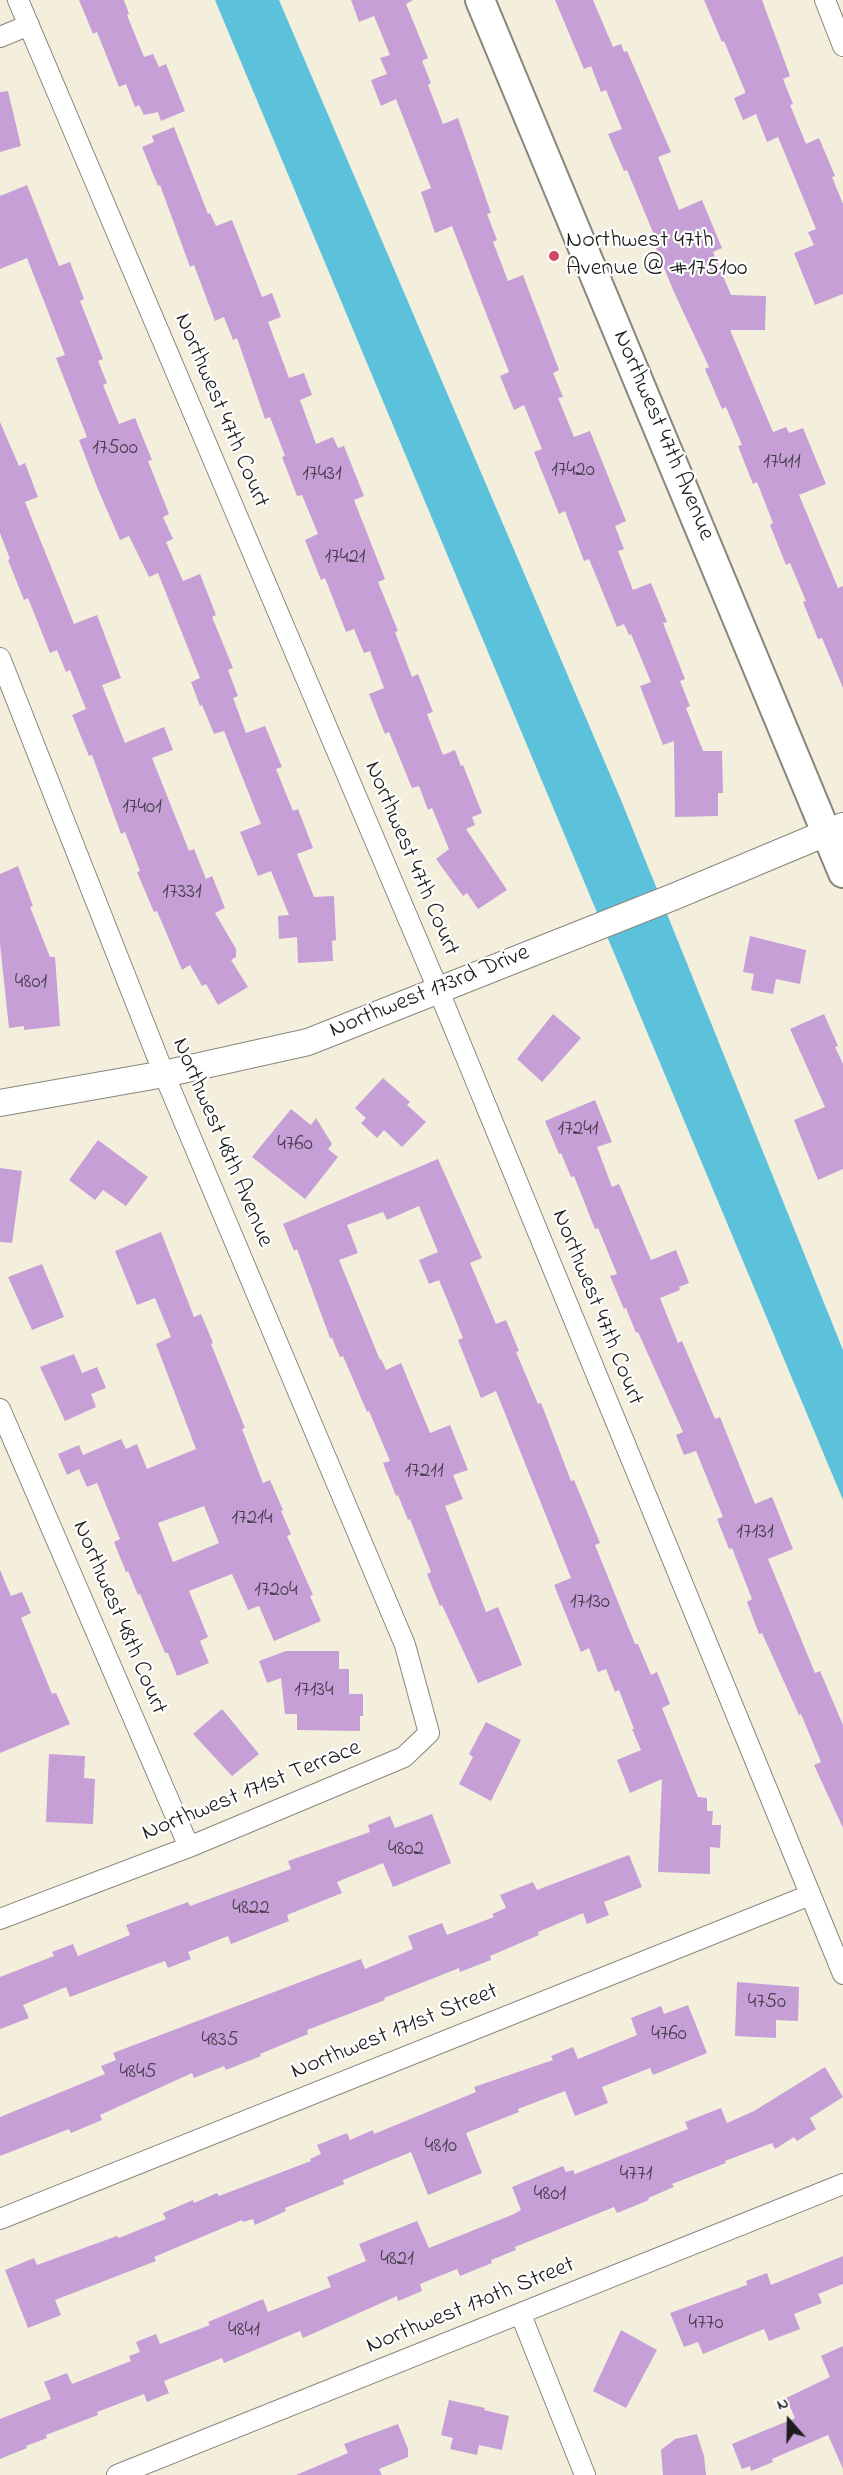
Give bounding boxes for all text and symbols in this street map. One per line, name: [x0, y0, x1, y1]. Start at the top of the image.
place label: Northwest 47th Avenue @ #175100: [566, 228, 747, 284]
marker: Northwest 47th Avenue @ #175100: [547, 249, 561, 263]
street label: Northwest 47th Court: [166, 309, 274, 513]
street label: Northwest 47th Avenue: [605, 327, 719, 545]
house number: 17500: [92, 437, 138, 463]
house number: 17411: [763, 451, 801, 477]
house number: 17420: [551, 459, 595, 485]
house number: 17431: [302, 463, 342, 489]
house number: 17421: [324, 546, 366, 572]
street label: Northwest 47th Court: [356, 757, 464, 961]
house number: 17401: [122, 796, 162, 822]
house number: 17331: [162, 881, 202, 907]
street label: Northwest 173rd Drive: [326, 940, 534, 1046]
house number: 4801: [15, 971, 47, 997]
street label: Northwest 48th Avenue: [164, 1034, 278, 1252]
house number: 17241: [557, 1118, 599, 1144]
house number: 4760: [277, 1133, 313, 1159]
street label: Northwest 47th Court: [544, 1206, 648, 1410]
house number: 17211: [404, 1460, 444, 1486]
house number: 17214: [231, 1507, 273, 1533]
street label: Northwest 48th Court: [64, 1517, 172, 1719]
house number: 17131: [736, 1521, 774, 1547]
house number: 17204: [254, 1579, 298, 1605]
house number: 17130: [570, 1591, 610, 1617]
house number: 17134: [294, 1679, 334, 1705]
street label: Northwest 171st Terrace: [138, 1735, 366, 1849]
house number: 4802: [388, 1838, 424, 1864]
house number: 4822: [232, 1897, 270, 1923]
street label: Northwest 171st Street: [287, 1978, 503, 2088]
house number: 4750: [748, 1991, 786, 2017]
house number: 4760: [651, 2023, 687, 2049]
house number: 4835: [201, 2029, 239, 2055]
house number: 4845: [119, 2061, 157, 2087]
house number: 4810: [425, 2135, 457, 2161]
house number: 4771: [620, 2163, 652, 2189]
house number: 4801: [534, 2183, 566, 2209]
house number: 4821: [380, 2248, 414, 2274]
street label: Northwest 170th Street: [363, 2252, 579, 2362]
house number: 4770: [688, 2312, 724, 2338]
house number: 4841: [228, 2319, 260, 2345]
north arrow: [759, 2391, 819, 2451]
text: N: [774, 2391, 792, 2417]

